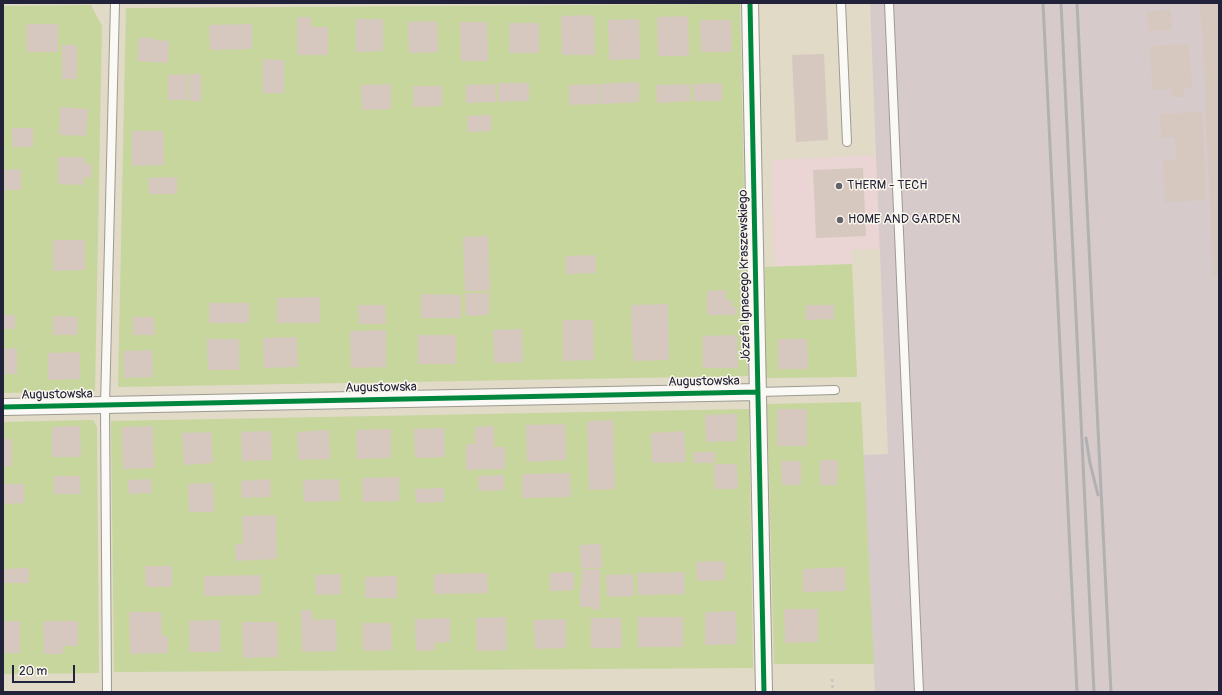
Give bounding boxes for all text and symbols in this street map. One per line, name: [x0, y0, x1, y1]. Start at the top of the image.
place label: THERM - TECH: [847, 178, 927, 194]
marker: THERM - TECH: [834, 181, 844, 191]
street label: Józefa Ignacego Kraszewskiego: [736, 189, 754, 363]
place label: HOME AND GARDEN: [848, 212, 960, 228]
marker: HOME AND GARDEN: [835, 215, 845, 225]
street label: Augustowska: [668, 374, 740, 390]
street label: Augustowska: [345, 380, 417, 396]
street label: Augustowska: [21, 387, 93, 403]
scale bar: [14, 657, 77, 683]
text: 20 m: [19, 664, 47, 679]

